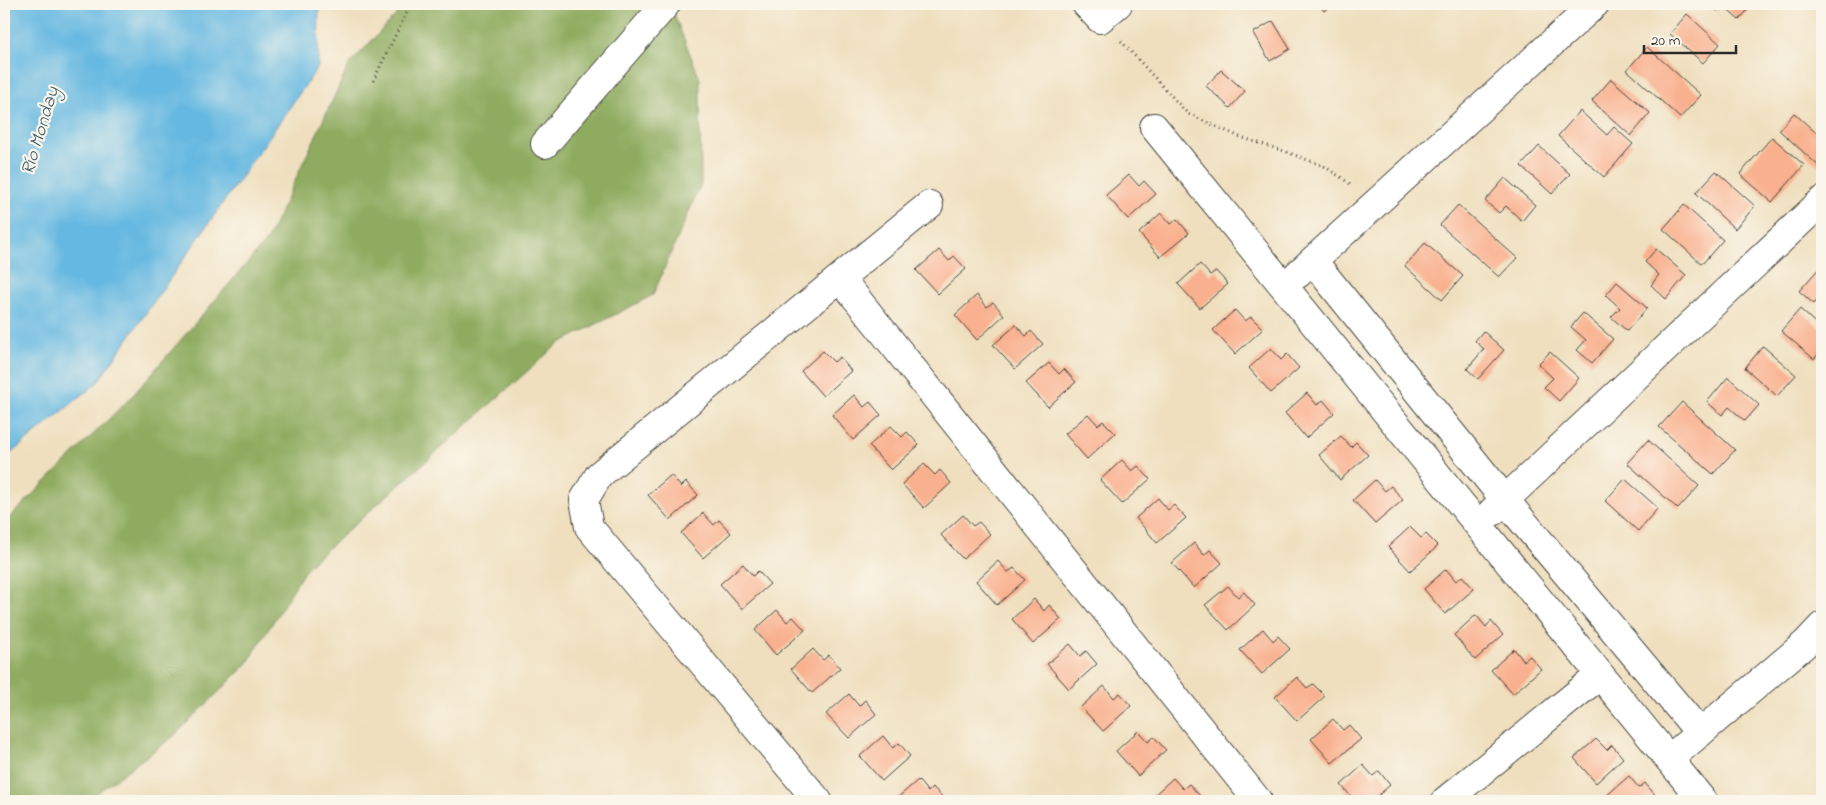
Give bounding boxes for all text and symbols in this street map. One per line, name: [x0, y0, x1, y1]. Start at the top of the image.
scale bar: [1644, 22, 1736, 54]
text: 20 m: [1651, 30, 1681, 52]
water label: Río Monday: [15, 83, 67, 178]

